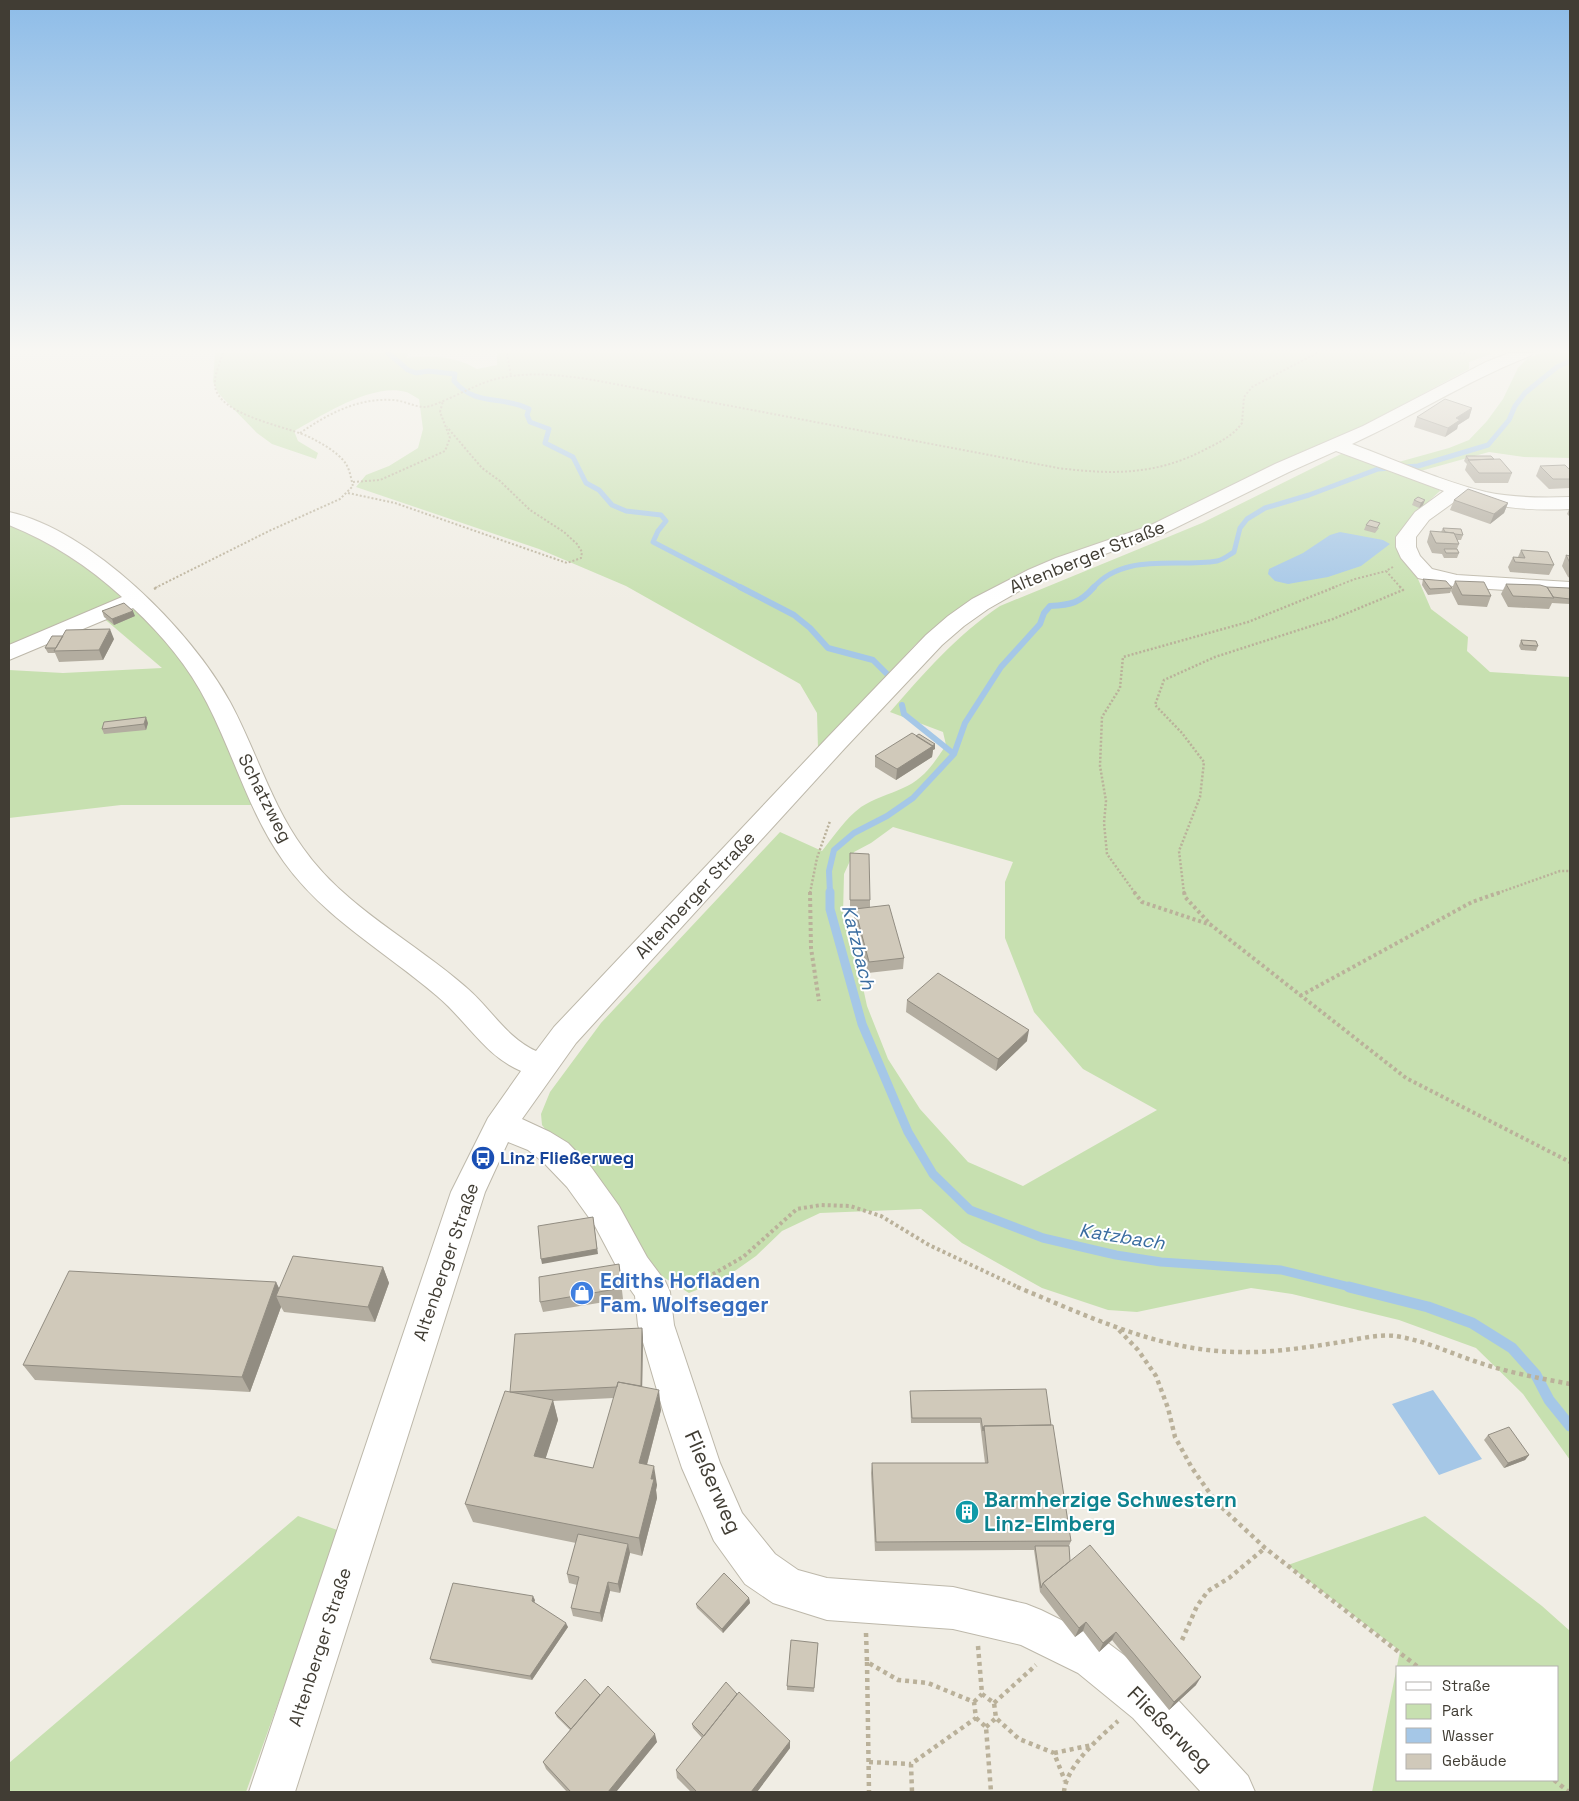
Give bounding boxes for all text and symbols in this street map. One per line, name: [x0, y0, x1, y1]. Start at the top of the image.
street label: Altenberger Straße: [1006, 515, 1168, 598]
street label: Schatzweg: [233, 749, 298, 846]
street label: Altenberger Straße: [630, 826, 760, 963]
water label: Katzbach: [836, 902, 881, 992]
bus stop icon: Linz Fließerweg: [470, 1145, 496, 1171]
place label: Linz Fließerweg: [500, 1146, 634, 1169]
street label: Altenberger Straße: [408, 1180, 483, 1344]
water label: Katzbach: [1077, 1217, 1167, 1256]
place label: Ediths Hofladen Fam. Wolfsegger: [600, 1267, 769, 1318]
shop icon: Ediths Hofladen Fam. Wolfsegger: [569, 1280, 595, 1306]
street label: Fließerweg: [679, 1426, 748, 1538]
place label: Barmherzige Schwestern Linz-Elmberg: [984, 1486, 1237, 1537]
building icon: Barmherzige Schwestern Linz-Elmberg: [954, 1499, 980, 1525]
street label: Altenberger Straße: [283, 1564, 356, 1729]
legend: [1396, 1666, 1559, 1781]
text: Straße: [1442, 1676, 1491, 1695]
street label: Fließerweg: [1122, 1680, 1219, 1777]
text: Park: [1442, 1701, 1473, 1720]
text: Wasser: [1442, 1726, 1494, 1745]
text: Gebäude: [1442, 1751, 1507, 1770]

